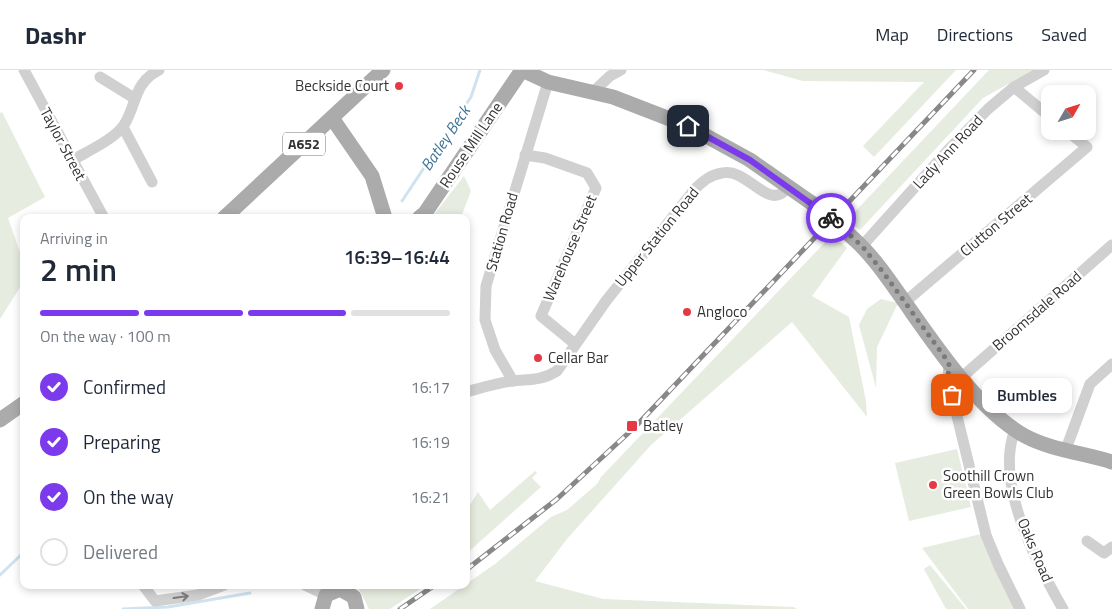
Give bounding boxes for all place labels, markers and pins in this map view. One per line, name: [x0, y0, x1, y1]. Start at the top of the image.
place label: Beckside Court: [295, 74, 390, 97]
marker: Beckside Court: [393, 80, 405, 92]
pin: [667, 105, 709, 147]
place label: Angloco: [697, 300, 748, 323]
marker: Angloco: [681, 306, 693, 318]
place label: Cellar Bar: [548, 346, 608, 369]
marker: Cellar Bar: [532, 352, 544, 364]
pin: [931, 374, 973, 416]
callout: Bumbles: [982, 378, 1072, 412]
place label: Batley: [643, 414, 683, 437]
marker: Batley: [625, 419, 639, 433]
place label: Soothill Crown Green Bowls Club: [943, 464, 1054, 504]
marker: Soothill Crown Green Bowls Club: [927, 479, 939, 491]

